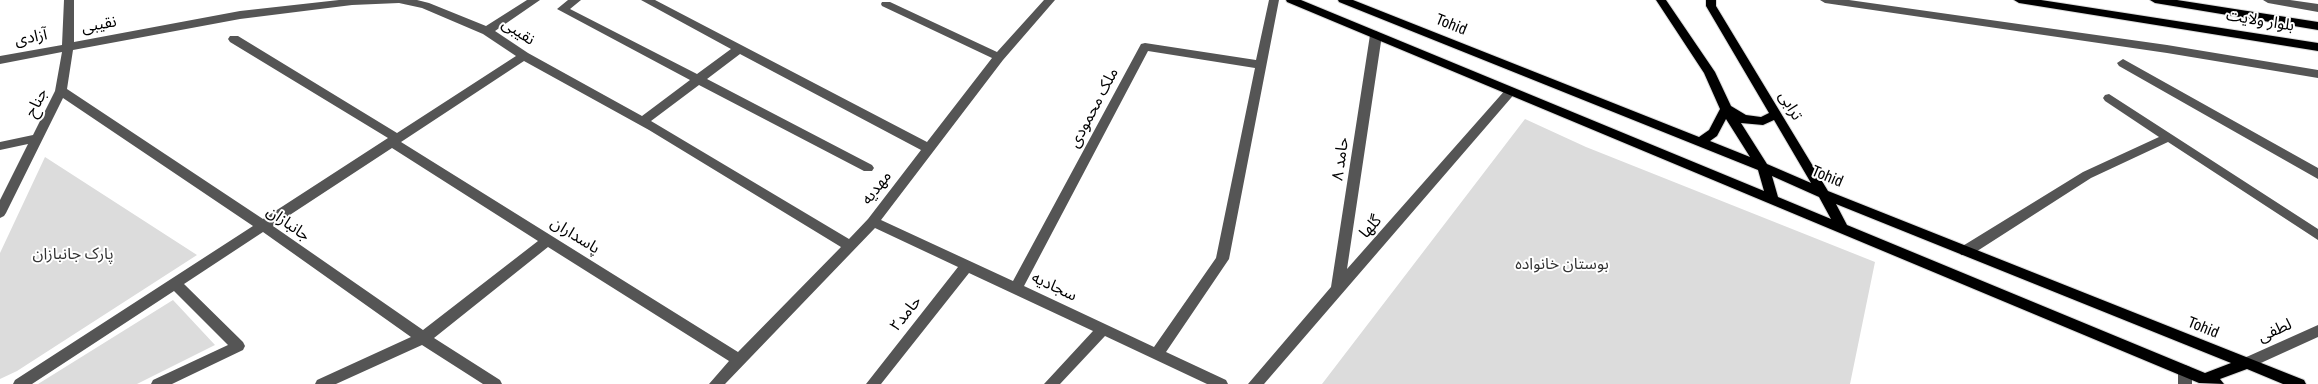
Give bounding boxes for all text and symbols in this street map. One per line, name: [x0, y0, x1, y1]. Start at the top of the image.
street label: بلوار ولایت: [2225, 6, 2295, 36]
street label: Tohid: [1433, 10, 1469, 40]
street label: نقیبی: [80, 12, 118, 38]
street label: نقیبی: [498, 14, 538, 50]
street label: آزادی: [13, 25, 49, 51]
street label: ملک محمودی: [1065, 65, 1123, 151]
street label: جناح: [22, 85, 52, 121]
street label: ترابی: [1774, 88, 1806, 124]
street label: حامد ۸: [1328, 136, 1354, 182]
street label: Tohid: [1808, 162, 1846, 192]
street label: مهدیه: [858, 167, 896, 209]
street label: جانبازان: [263, 202, 313, 246]
street label: گلها: [1356, 212, 1386, 242]
street label: پاسداران: [547, 213, 603, 259]
park label: پارک جانبازان: [32, 245, 114, 265]
park label: بوستان خانواده: [1515, 255, 1609, 275]
street label: سجادیه: [1028, 268, 1080, 306]
street label: حامد۲: [886, 292, 926, 336]
street label: Tohid: [2185, 313, 2221, 343]
street label: لطفی: [2255, 315, 2295, 347]

